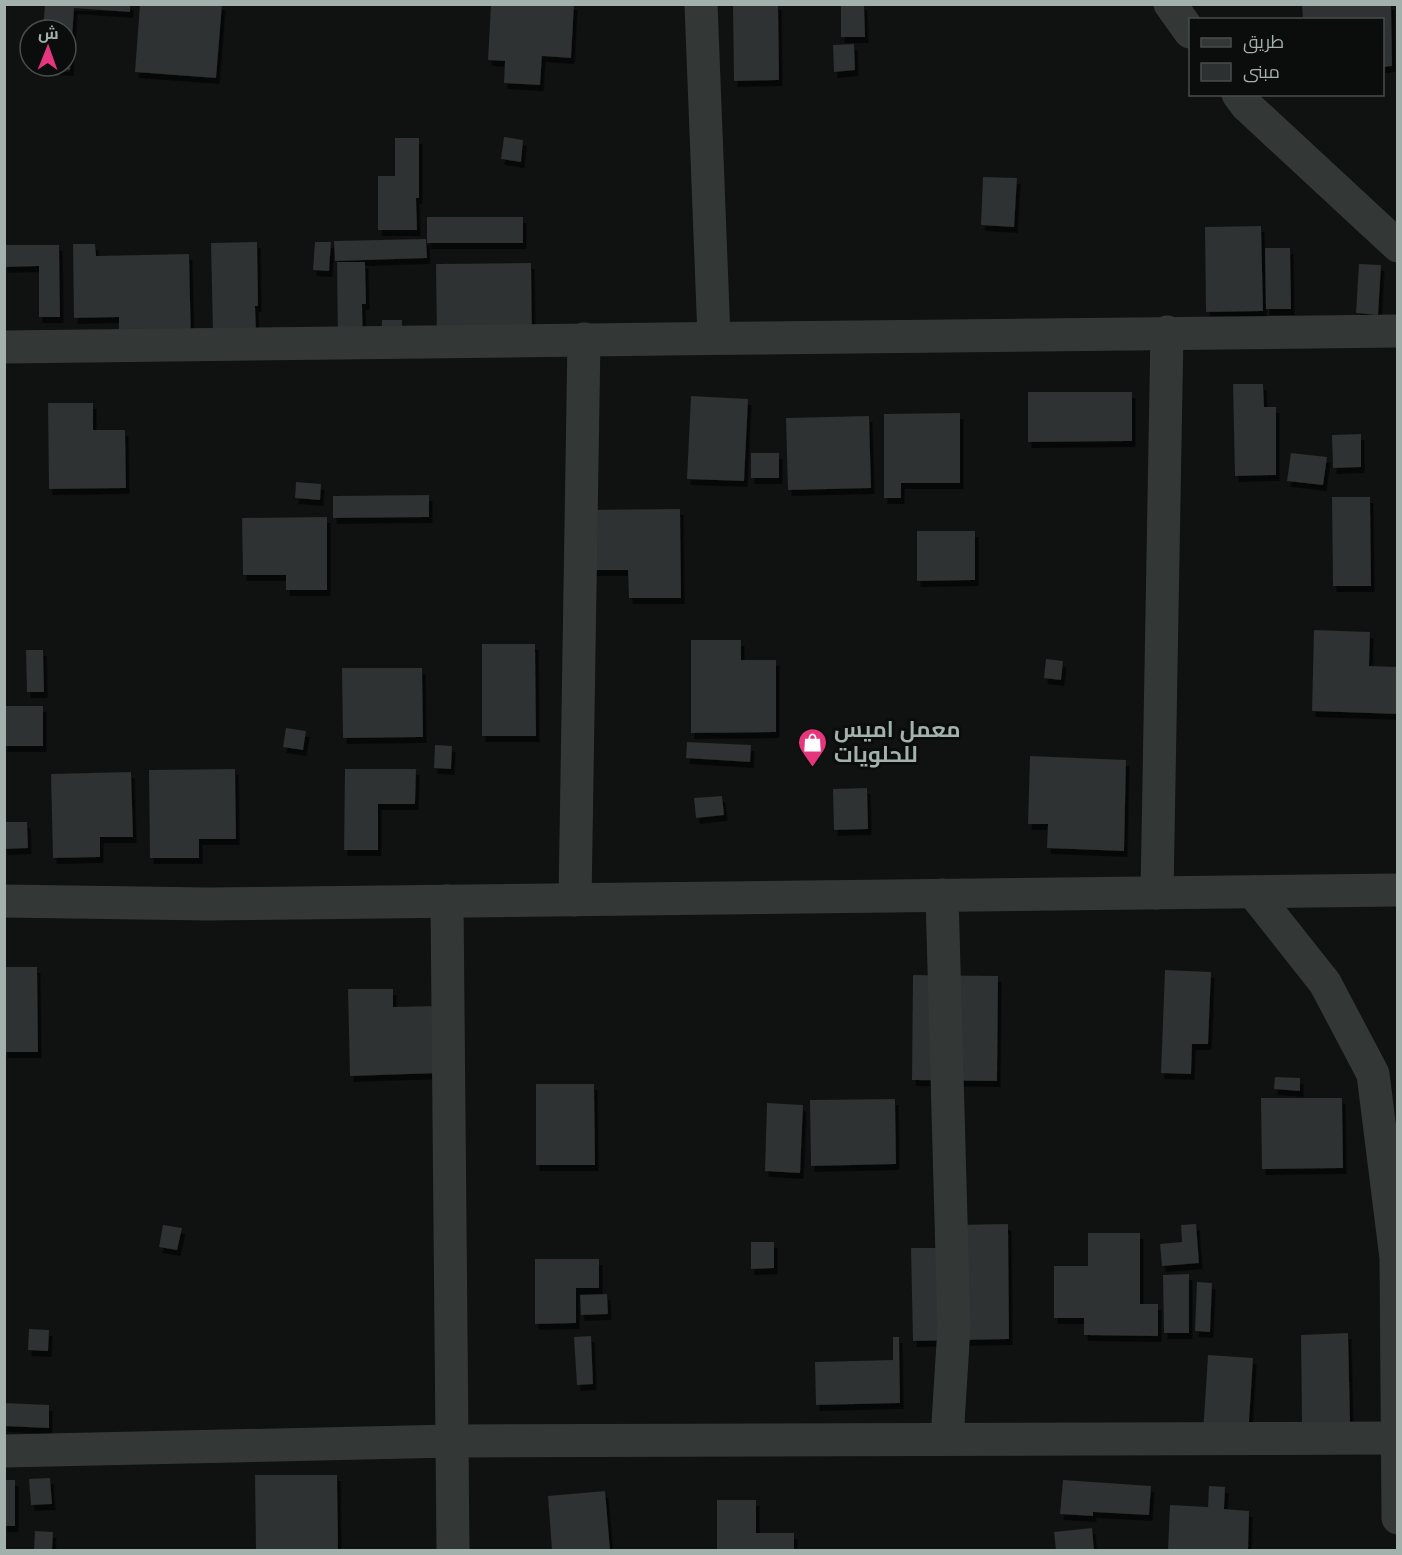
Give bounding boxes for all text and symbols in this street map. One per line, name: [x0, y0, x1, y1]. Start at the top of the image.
north arrow: [18, 18, 78, 78]
legend: [1189, 18, 1384, 96]
text: ش: [38, 23, 59, 43]
text: طريق: [1243, 30, 1284, 54]
text: مبنى: [1243, 60, 1280, 83]
place label: معمل اميس للحلويات: [834, 715, 961, 768]
shop icon: معمل اميس للحلويات: [797, 726, 829, 768]

